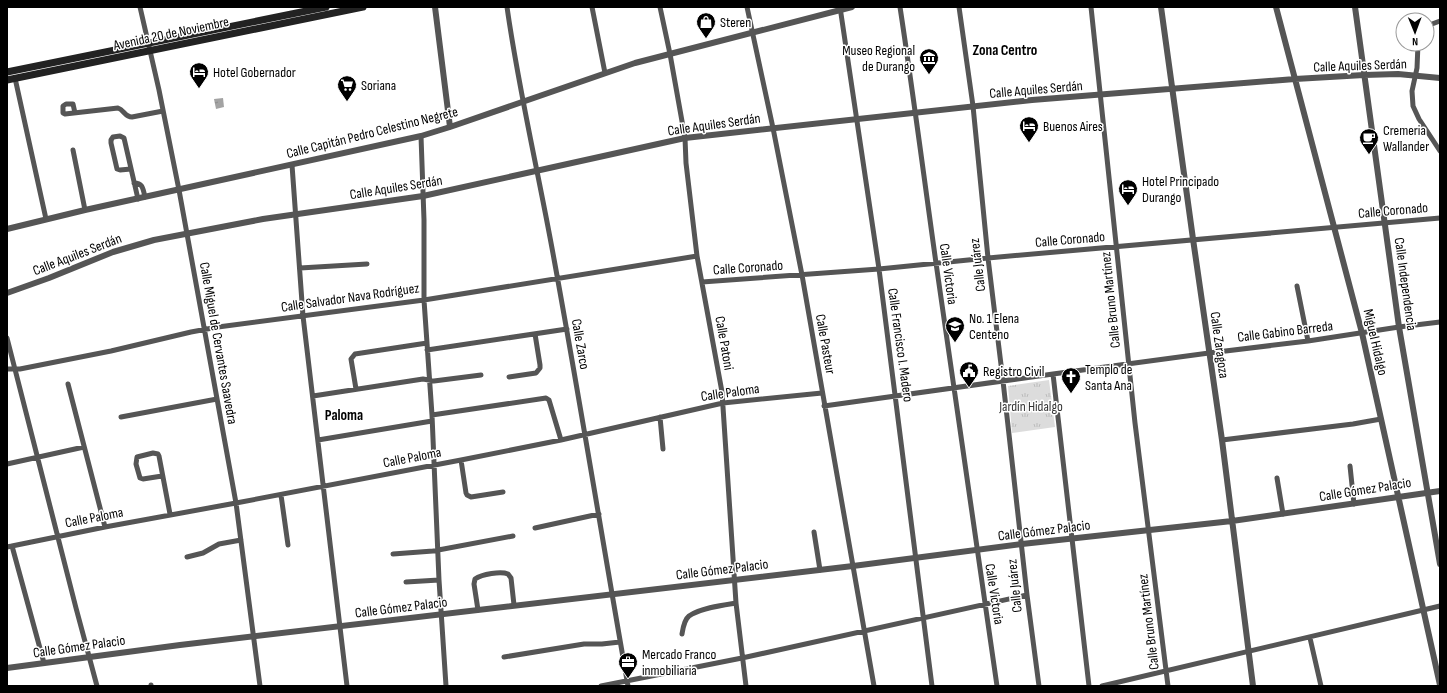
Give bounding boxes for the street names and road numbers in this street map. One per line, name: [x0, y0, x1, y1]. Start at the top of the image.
street label: Avenida 20 de Noviembre: [111, 13, 230, 54]
street label: Calle Aquiles Serdán: [1313, 55, 1407, 76]
street label: Calle Aquiles Serdán: [989, 77, 1083, 102]
street label: Calle Capitán Pedro Celestino Negrete: [285, 103, 460, 162]
street label: Calle Aquiles Serdán: [667, 110, 762, 139]
street label: Calle Aquiles Serdán: [349, 172, 444, 203]
street label: Calle Coronado: [1357, 199, 1429, 222]
street label: Calle Coronado: [1034, 228, 1106, 251]
street label: Calle Aquiles Serdán: [30, 230, 124, 279]
street label: Calle Independencia: [1391, 236, 1420, 332]
street label: Calle Juárez: [966, 237, 989, 293]
street label: Calle Victoria: [936, 242, 961, 306]
street label: Calle Bruno Martínez: [1097, 251, 1124, 349]
street label: Calle Coronado: [712, 257, 784, 278]
street label: Calle Miguel de Cervantes Saavedra: [196, 261, 241, 425]
street label: Calle Salvador Nava Rodríguez: [280, 279, 420, 316]
street label: Calle Francisco I. Madero: [884, 287, 917, 403]
street label: Miguel Hidalgo: [1360, 307, 1391, 377]
street label: Calle Zaragoza: [1206, 311, 1233, 379]
street label: Calle Pasteur: [812, 313, 839, 376]
street label: Calle Patoni: [711, 315, 738, 371]
street label: Calle Zarco: [568, 317, 593, 371]
street label: Calle Gabino Barreda: [1236, 317, 1334, 346]
street label: Calle Paloma: [700, 380, 760, 405]
street label: Calle Paloma: [382, 444, 443, 471]
street label: Calle Gómez Palacio: [1318, 474, 1412, 505]
street label: Calle Paloma: [64, 504, 125, 531]
street label: Calle Gómez Palacio: [997, 516, 1091, 545]
street label: Calle Gómez Palacio: [675, 555, 769, 584]
street label: Calle Juárez: [1003, 558, 1026, 613]
street label: Calle Victoria: [981, 562, 1008, 626]
street label: Calle Bruno Martínez: [1134, 573, 1163, 671]
street label: Calle Gómez Palacio: [354, 593, 448, 622]
street label: Calle Gómez Palacio: [32, 632, 126, 661]

